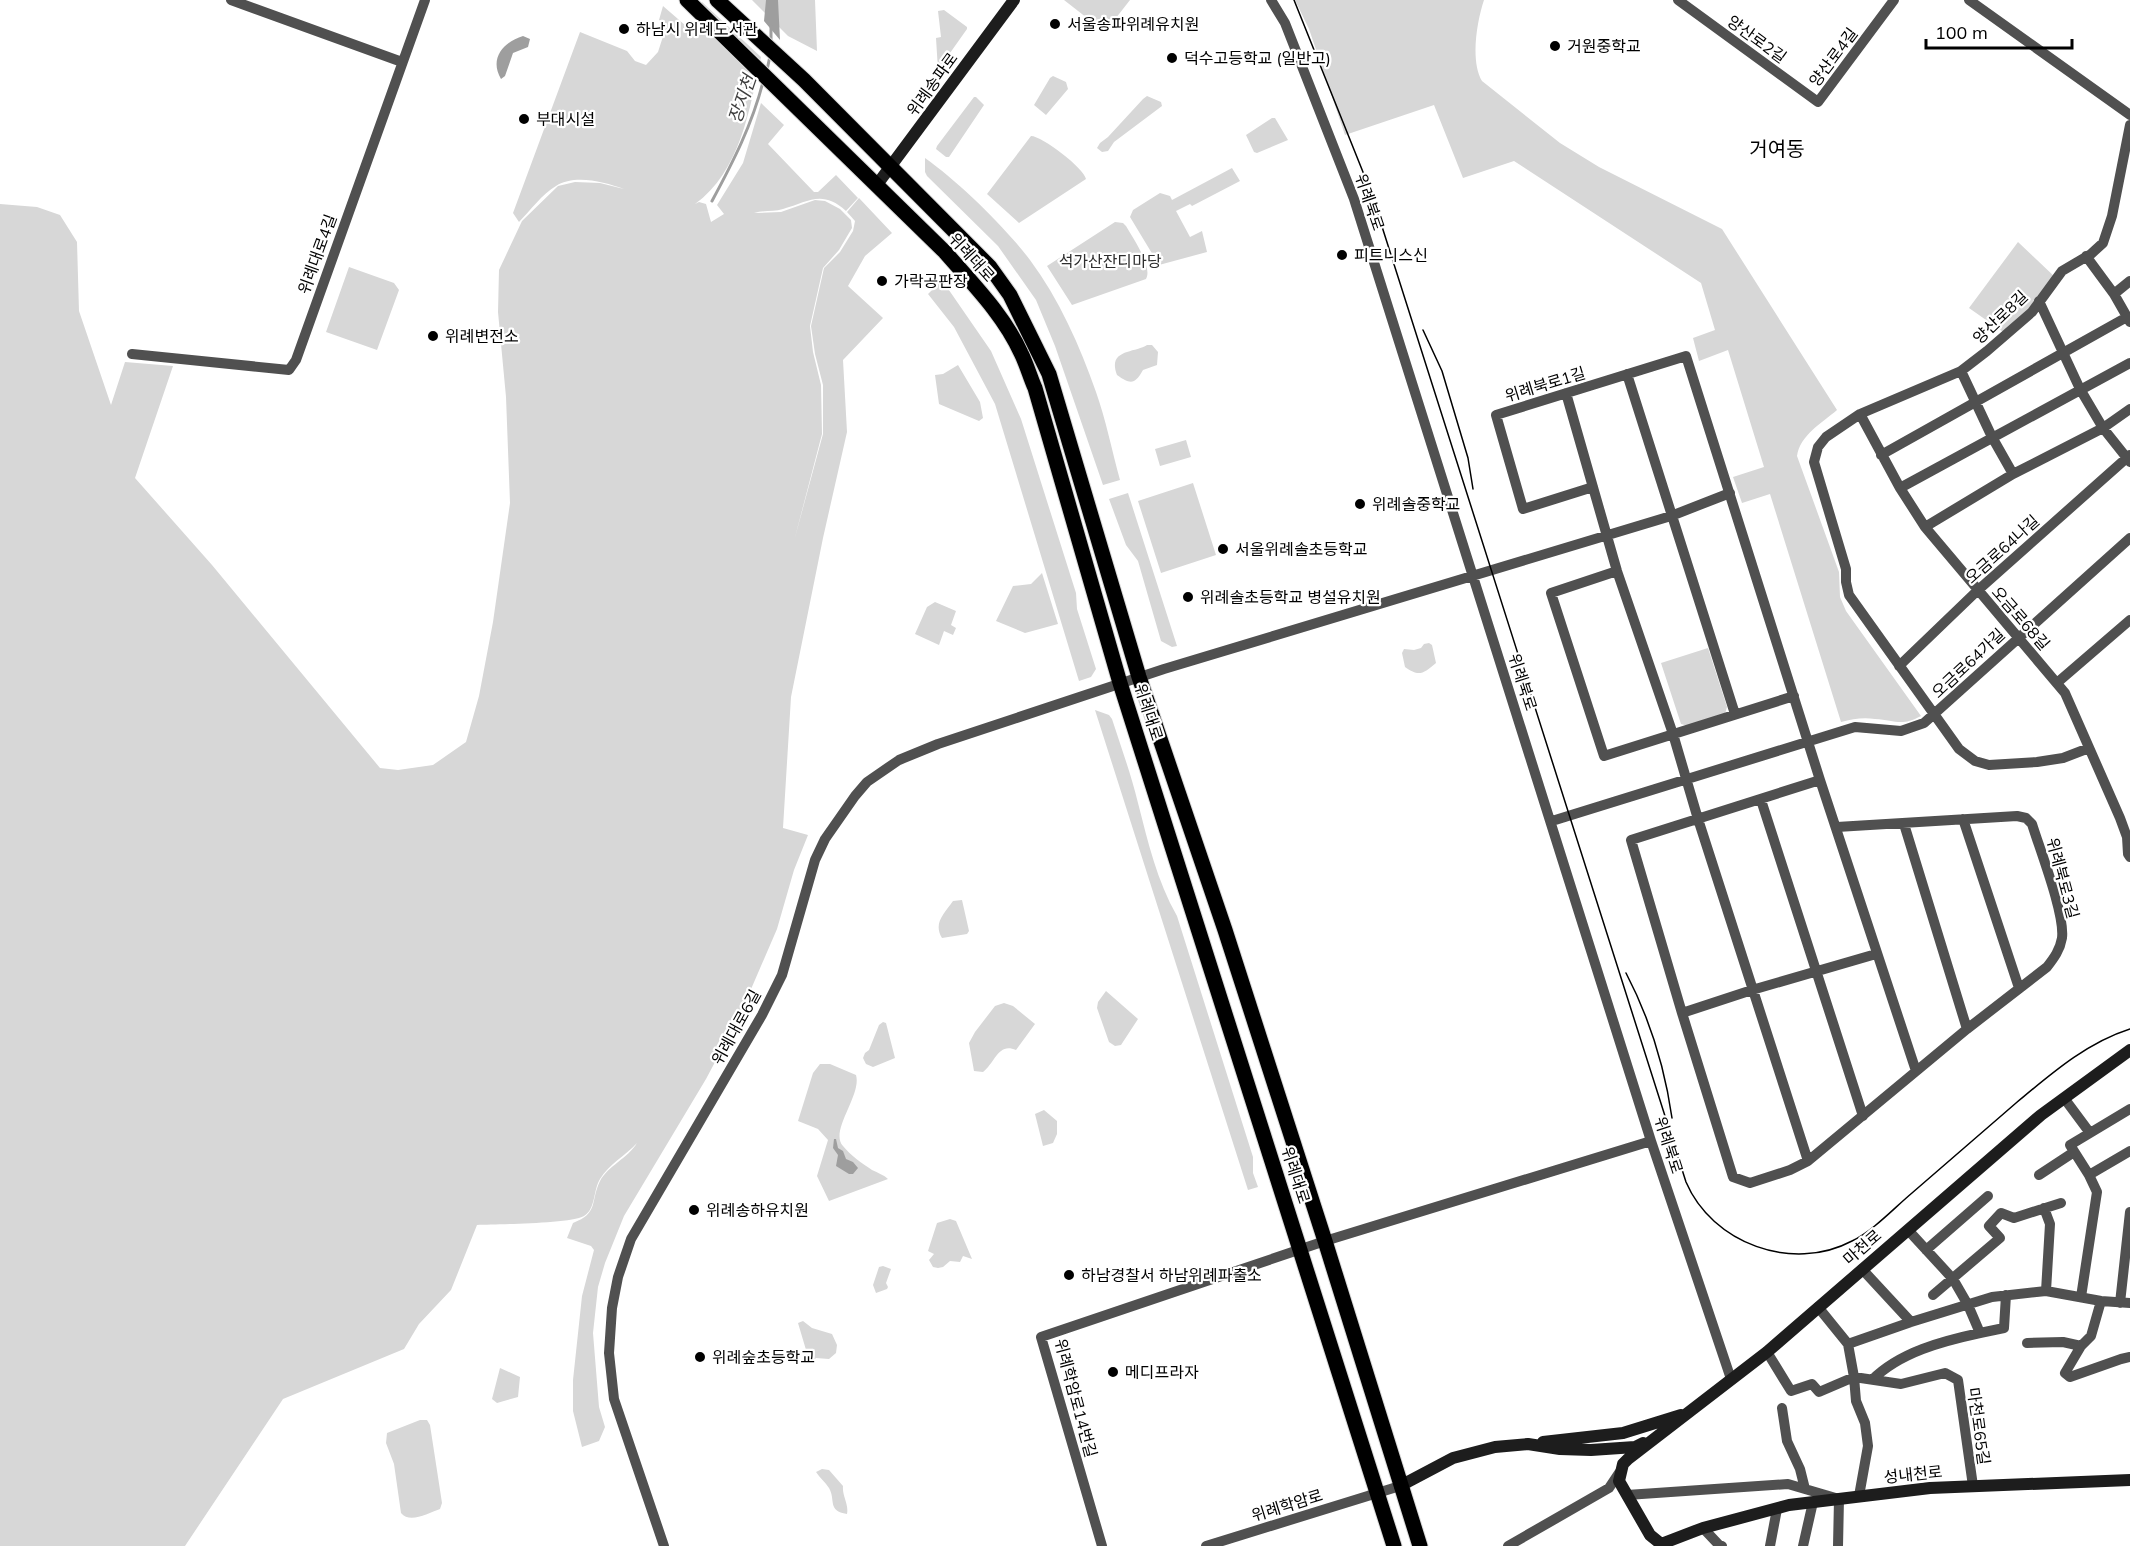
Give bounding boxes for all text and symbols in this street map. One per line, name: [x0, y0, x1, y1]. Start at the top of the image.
street label: 양산로2길: [1723, 11, 1791, 67]
scale bar: [1926, 12, 2072, 50]
place label: 서울송파위례유치원: [1067, 14, 1199, 34]
marker: 서울송파위례유치원: [1048, 17, 1062, 31]
place label: 하남시 위례도서관: [636, 19, 758, 39]
text: 100 m: [1935, 21, 1988, 44]
marker: 하남시 위례도서관: [617, 22, 631, 36]
street label: 양산로4길: [1804, 24, 1862, 90]
place label: 거원중학교: [1567, 36, 1641, 56]
marker: 거원중학교: [1548, 39, 1562, 53]
street label: 위례송파로: [902, 48, 962, 120]
place label: 덕수고등학교 (일반고): [1184, 48, 1331, 68]
marker: 덕수고등학교 (일반고): [1165, 51, 1179, 65]
water label: 장지천: [723, 69, 762, 126]
place label: 부대시설: [536, 109, 595, 129]
marker: 부대시설: [517, 112, 531, 126]
district label: 거여동: [1749, 136, 1805, 161]
street label: 위례북로: [1351, 171, 1389, 233]
street label: 위례대로4길: [293, 211, 341, 297]
street label: 위례대로: [945, 228, 999, 286]
place label: 피트니스신: [1354, 245, 1428, 265]
marker: 피트니스신: [1335, 248, 1349, 262]
park label: 석가산잔디마당: [1058, 251, 1162, 271]
place label: 가락공판장: [894, 271, 968, 291]
marker: 가락공판장: [875, 274, 889, 288]
street label: 양산로8길: [1968, 286, 2032, 348]
place label: 위례변전소: [445, 326, 519, 346]
marker: 위례변전소: [426, 329, 440, 343]
street label: 위례북로1길: [1502, 362, 1588, 406]
place label: 위례솔중학교: [1372, 494, 1460, 514]
marker: 위례솔중학교: [1353, 497, 1367, 511]
street label: 오금로64나길: [1961, 511, 2043, 587]
place label: 서울위례솔초등학교: [1235, 539, 1367, 559]
marker: 서울위례솔초등학교: [1216, 542, 1230, 556]
street label: 오금로68길: [1988, 582, 2054, 654]
place label: 위례솔초등학교 병설유치원: [1200, 587, 1381, 607]
marker: 위례솔초등학교 병설유치원: [1181, 590, 1195, 604]
street label: 오금로64가길: [1927, 624, 2009, 702]
street label: 위례북로: [1504, 651, 1542, 713]
street label: 위례대로: [1130, 681, 1168, 743]
street label: 위례북로3길: [2043, 835, 2083, 921]
street label: 위례대로6길: [707, 986, 765, 1068]
street label: 위례북로: [1650, 1114, 1688, 1176]
street label: 위례대로: [1277, 1144, 1315, 1206]
place label: 위례송하유치원: [706, 1200, 809, 1220]
marker: 위례송하유치원: [687, 1203, 701, 1217]
street label: 마천로: [1839, 1225, 1885, 1269]
place label: 하남경찰서 하남위례파출소: [1081, 1265, 1262, 1285]
marker: 하남경찰서 하남위례파출소: [1062, 1268, 1076, 1282]
street label: 위례학암로14번길: [1051, 1336, 1101, 1460]
place label: 위례숲초등학교: [712, 1347, 815, 1367]
marker: 위례숲초등학교: [693, 1350, 707, 1364]
place label: 메디프라자: [1125, 1362, 1199, 1382]
marker: 메디프라자: [1106, 1365, 1120, 1379]
street label: 마천로65길: [1964, 1386, 1994, 1466]
street label: 성내천로: [1883, 1461, 1944, 1487]
street label: 위례학암로: [1249, 1485, 1325, 1525]

